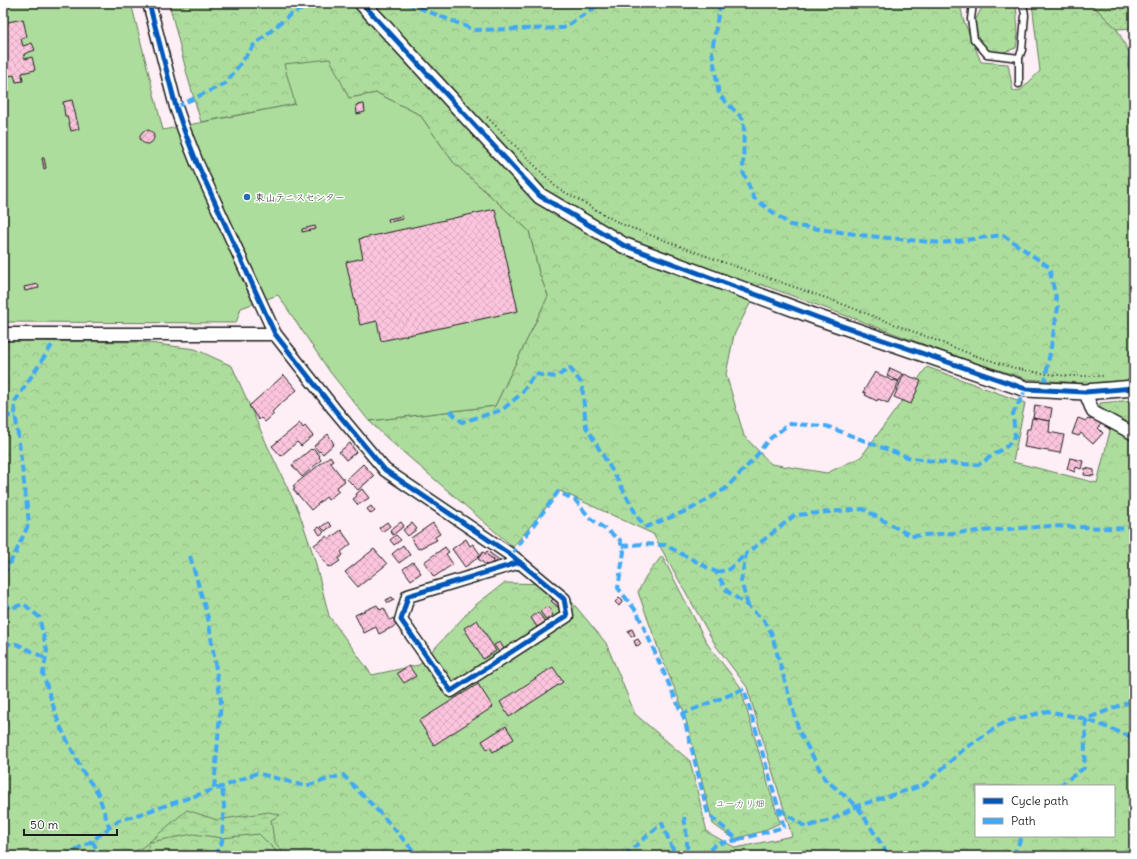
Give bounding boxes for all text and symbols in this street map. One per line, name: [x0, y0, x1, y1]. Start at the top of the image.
place label: 東山テニスセンター: [255, 191, 345, 204]
marker: 東山テニスセンター: [242, 192, 252, 202]
legend: [975, 785, 1115, 837]
text: Cycle path: [1011, 793, 1068, 808]
park label: ユーカリ畑: [715, 797, 765, 810]
scale bar: [24, 811, 117, 837]
text: Path: [1011, 813, 1036, 828]
text: 50 m: [30, 817, 59, 832]

